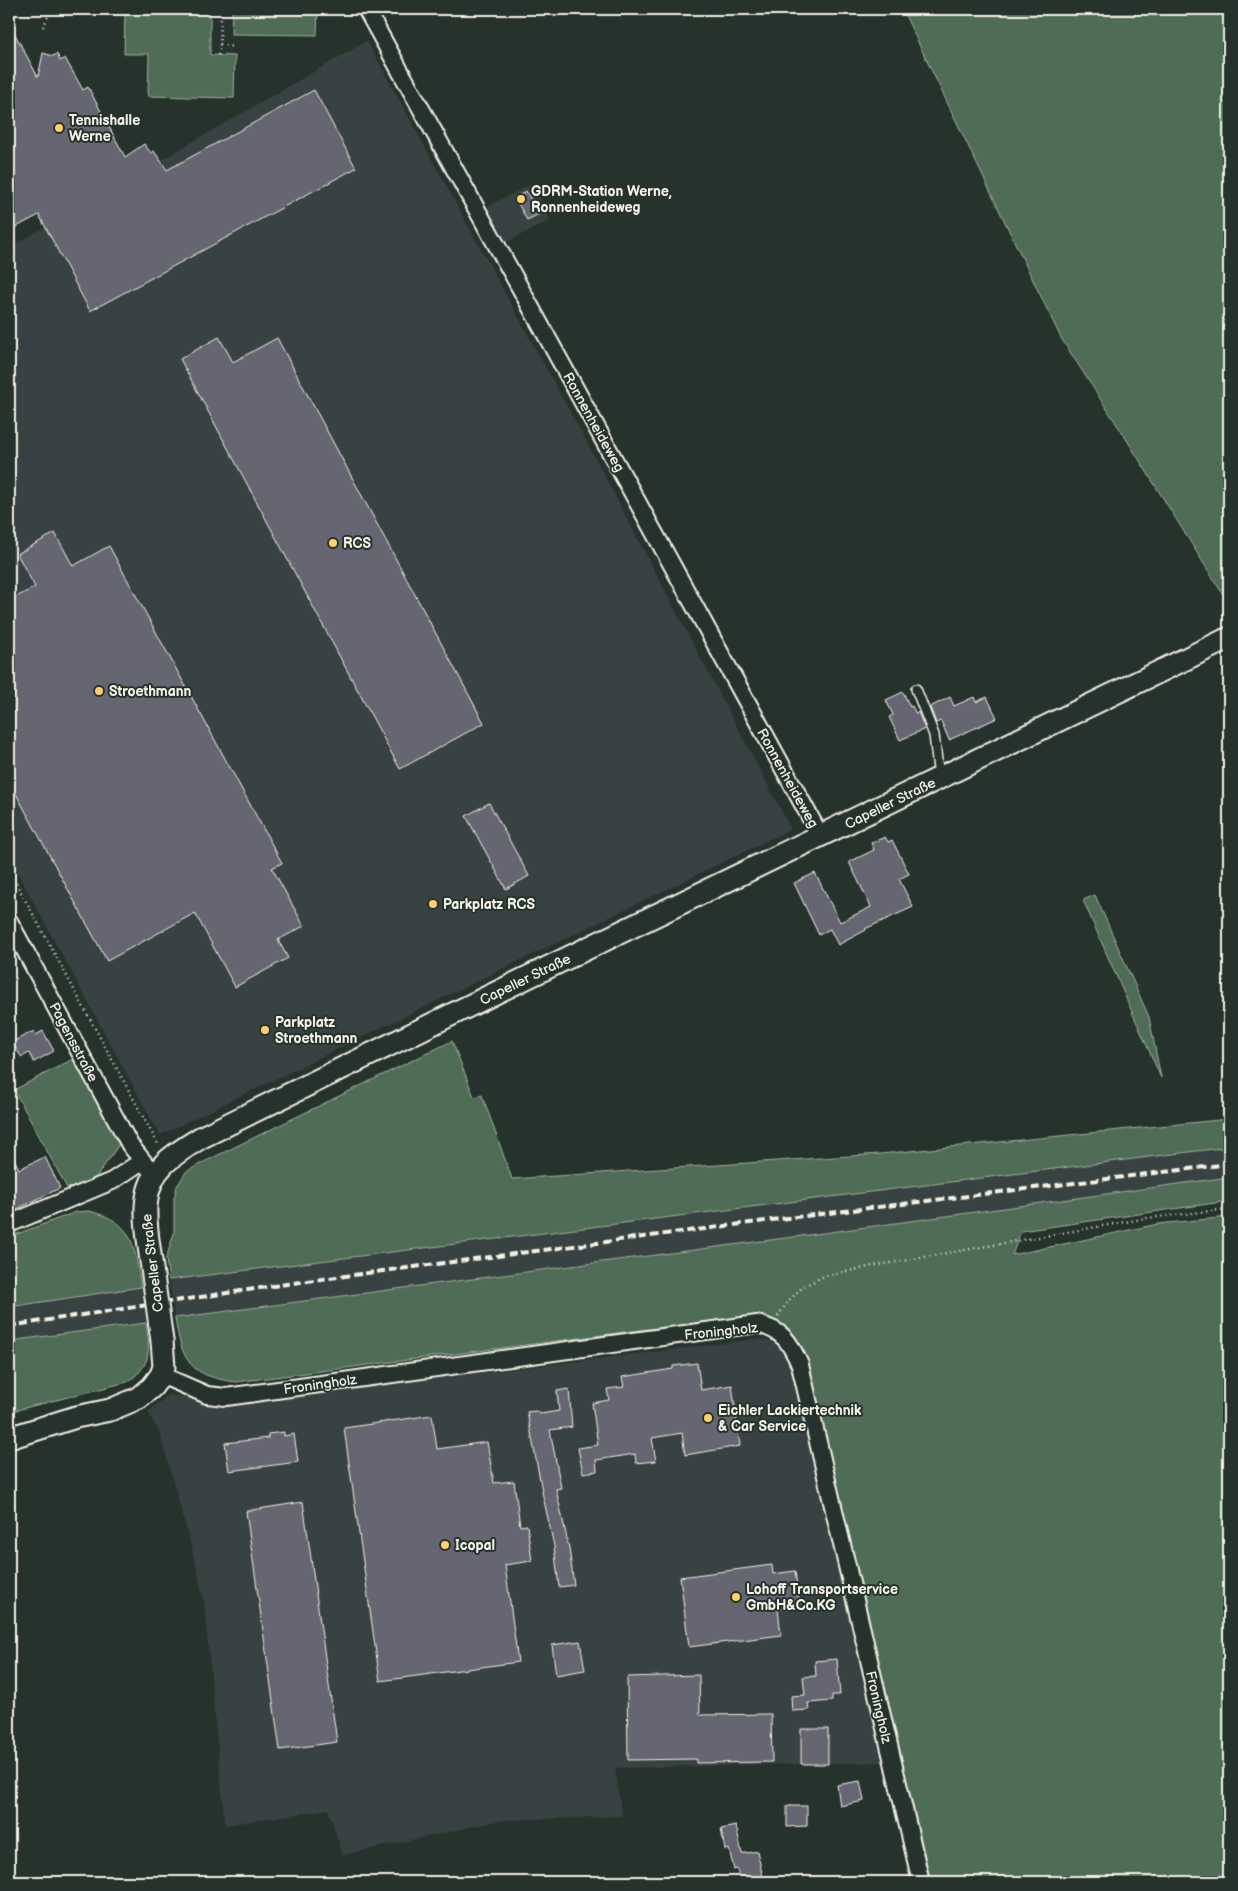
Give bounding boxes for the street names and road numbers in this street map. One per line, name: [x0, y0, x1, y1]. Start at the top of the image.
street label: Ronnenheideweg: [559, 369, 628, 475]
street label: Ronnenheideweg: [753, 725, 822, 831]
street label: Capeller Straße: [842, 774, 938, 833]
street label: Capeller Straße: [477, 950, 573, 1009]
street label: Pagensstraße: [46, 1000, 102, 1085]
street label: Capeller Straße: [138, 1213, 167, 1313]
street label: Froningholz: [683, 1319, 759, 1344]
street label: Froningholz: [282, 1371, 358, 1398]
street label: Froningholz: [862, 1669, 895, 1745]

